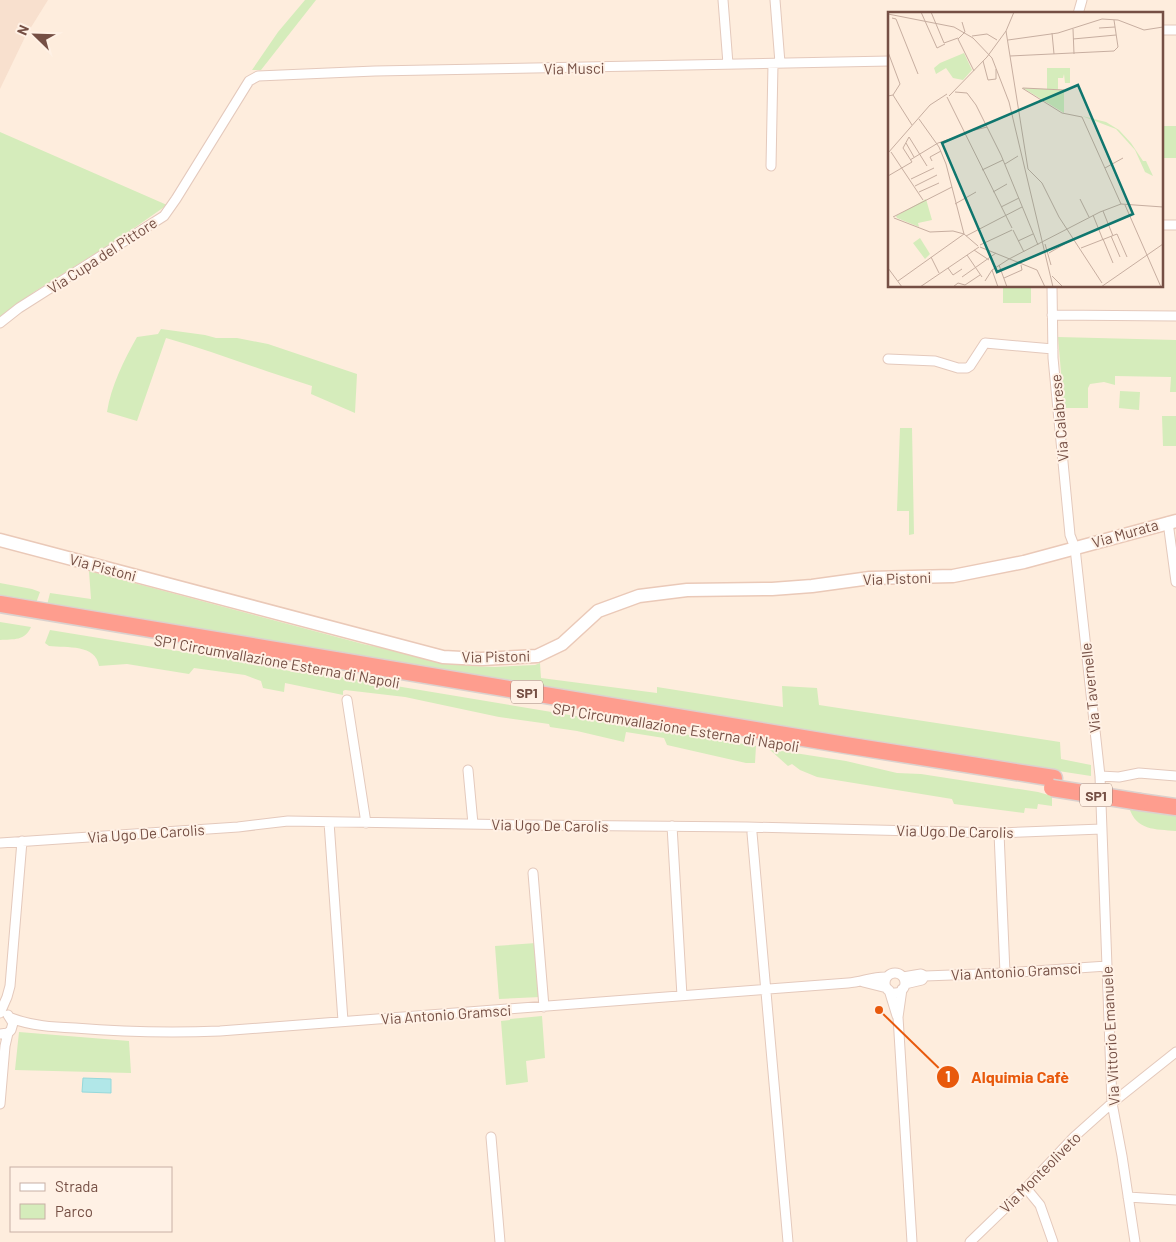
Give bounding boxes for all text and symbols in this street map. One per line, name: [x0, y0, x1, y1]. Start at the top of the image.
north arrow: [10, 10, 60, 60]
inset map: [888, 12, 1164, 288]
text: N: [13, 22, 32, 37]
street label: Via Musci: [543, 58, 605, 78]
street label: Via Cupa del Pittore: [44, 213, 160, 297]
street label: Via Calabrese: [1046, 373, 1072, 463]
street label: Via Murata: [1090, 515, 1160, 551]
street label: Via Pistoni: [68, 549, 138, 585]
street label: Via Pistoni: [862, 568, 932, 588]
street label: SP1 Circumvallazione Esterna di Napoli: [153, 630, 401, 692]
street label: Via Tavernelle: [1076, 642, 1104, 734]
street label: Via Pistoni: [462, 646, 530, 666]
road number: SP1: [511, 680, 543, 704]
street label: SP1 Circumvallazione Esterna di Napoli: [551, 699, 801, 755]
road number: SP1: [1080, 784, 1112, 806]
street label: Via Ugo De Carolis: [491, 815, 609, 835]
street label: Via Ugo De Carolis: [87, 820, 205, 846]
street label: Via Ugo De Carolis: [896, 821, 1014, 841]
street label: Via Antonio Gramsci: [950, 959, 1082, 983]
street label: Via Vittorio Emanuele: [1097, 966, 1123, 1106]
street label: Via Antonio Gramsci: [380, 1000, 512, 1028]
callout: Alquimia Cafè: [936, 1062, 1079, 1093]
text: 1: [945, 1067, 951, 1085]
text: Alquimia Cafè: [971, 1067, 1069, 1086]
street label: Via Monteoliveto: [996, 1128, 1084, 1216]
legend: [10, 1167, 172, 1232]
text: Strada: [55, 1177, 98, 1195]
text: Parco: [55, 1202, 93, 1220]

